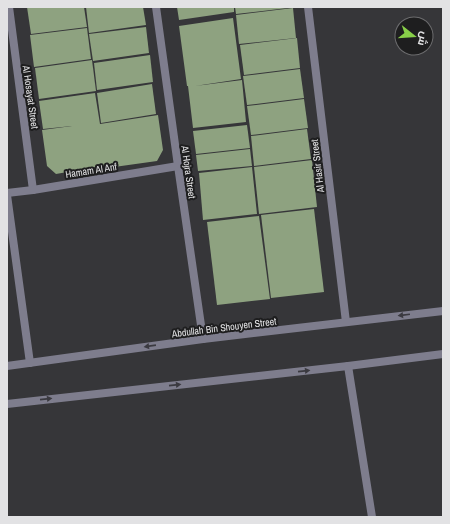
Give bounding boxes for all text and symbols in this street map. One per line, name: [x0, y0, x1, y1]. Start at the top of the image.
north arrow: [394, 16, 434, 56]
text: ش: [415, 30, 432, 48]
street label: Al Hosayat Street: [19, 64, 41, 130]
street label: Al Hasir Street: [308, 138, 327, 194]
street label: Al Hojra Street: [178, 144, 199, 200]
street label: Hamam Al Anf: [64, 160, 118, 181]
one-way arrow: [398, 312, 410, 318]
street label: Abdullah Bin Shouyen Street: [170, 315, 278, 340]
one-way arrow: [144, 343, 156, 349]
one-way arrow: [298, 368, 310, 374]
one-way arrow: [169, 382, 181, 388]
one-way arrow: [40, 396, 52, 403]

